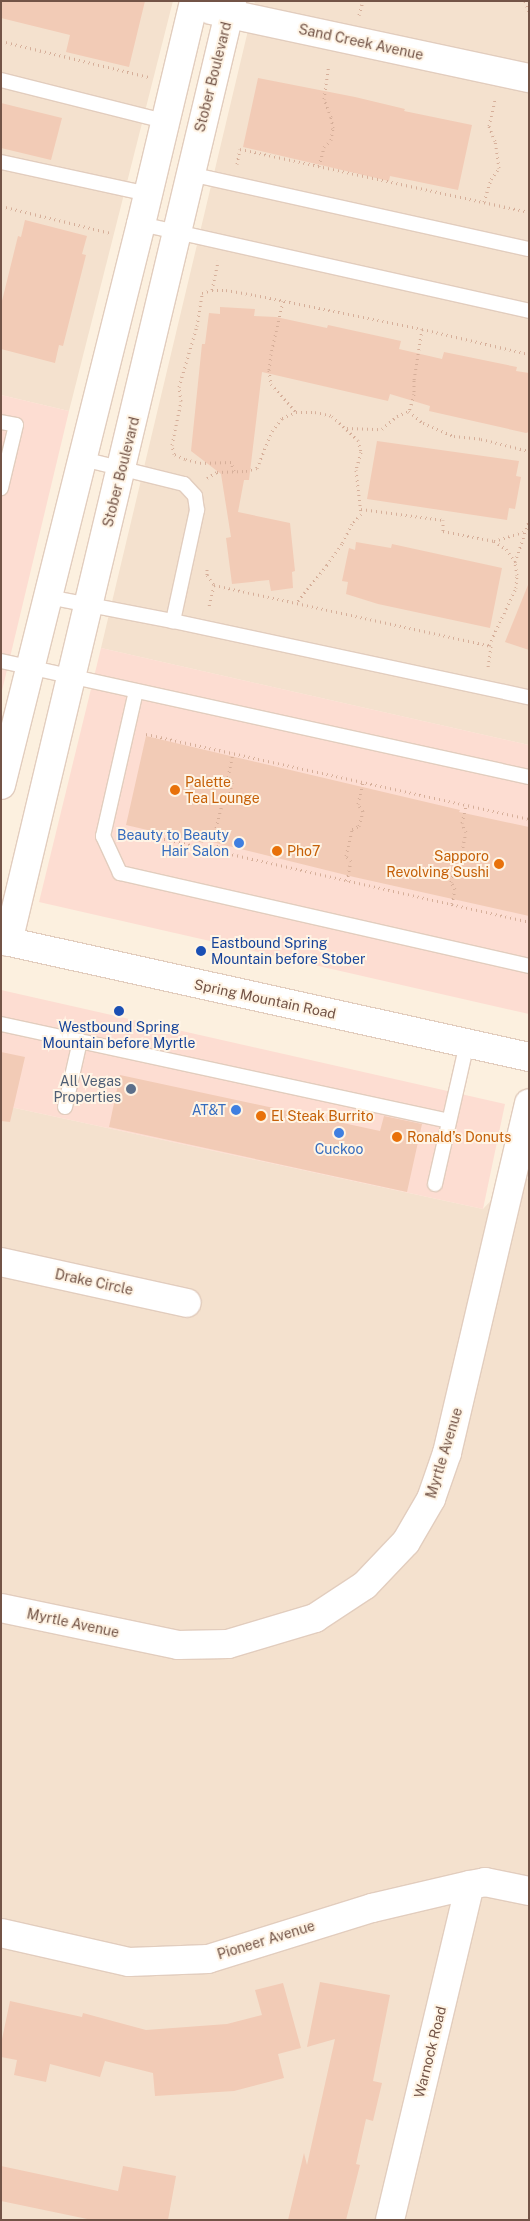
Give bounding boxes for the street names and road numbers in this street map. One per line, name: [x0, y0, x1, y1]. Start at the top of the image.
street label: Stober Boulevard: [191, 20, 235, 134]
street label: Sand Creek Avenue: [297, 21, 425, 63]
street label: Stober Boulevard: [99, 415, 143, 529]
street label: Spring Mountain Road: [193, 976, 337, 1022]
street label: Drake Circle: [53, 1266, 135, 1298]
street label: Myrtle Avenue: [422, 1406, 466, 1500]
street label: Myrtle Avenue: [25, 1605, 121, 1641]
street label: Pioneer Avenue: [215, 1917, 317, 1963]
street label: Warnock Road: [410, 2004, 450, 2100]

